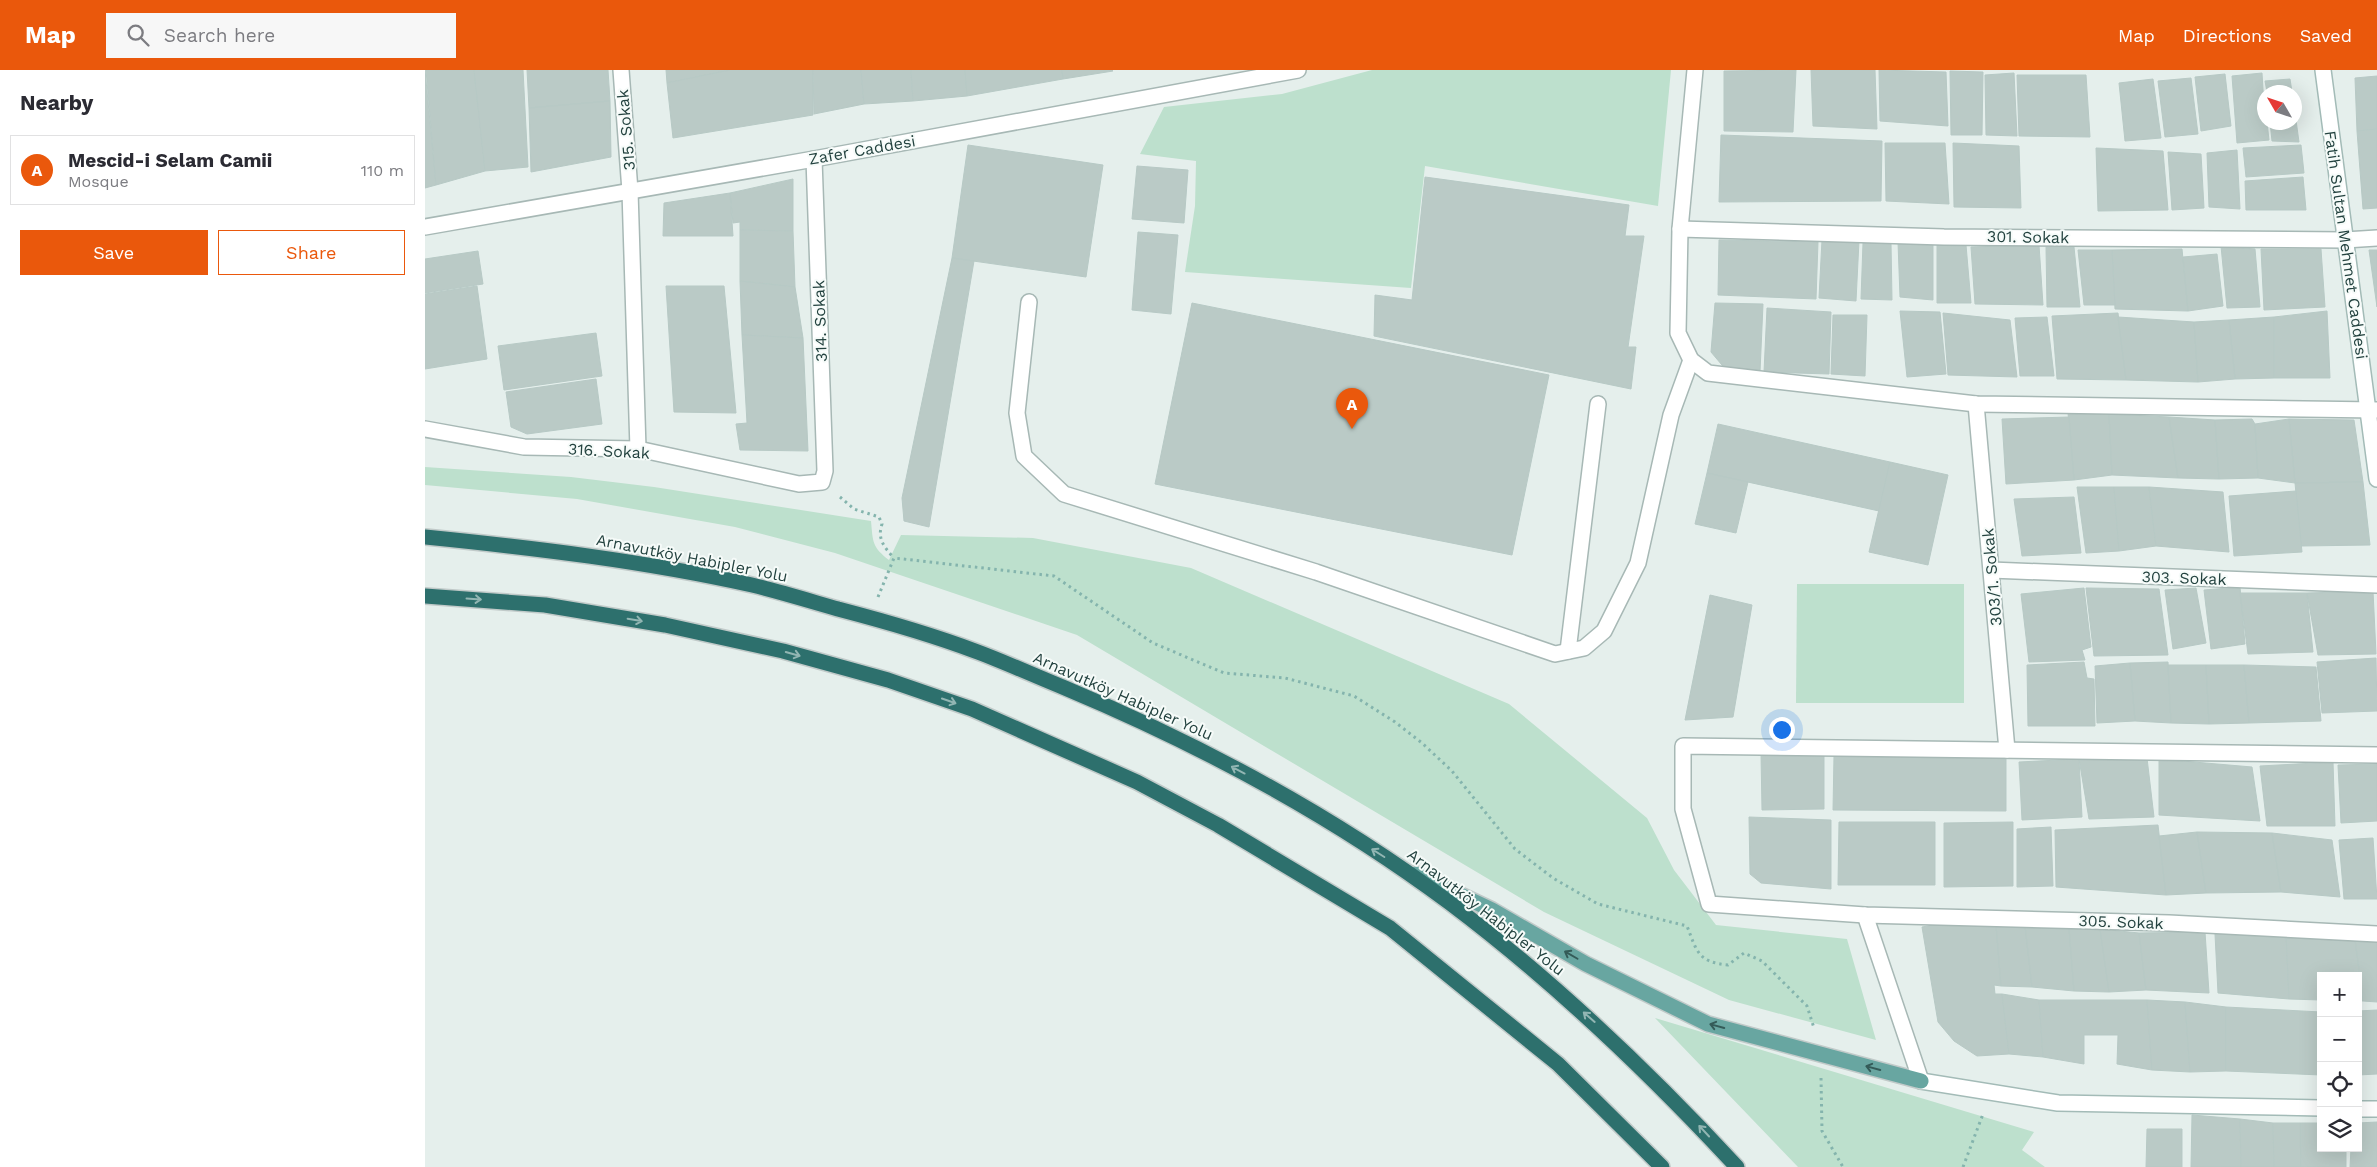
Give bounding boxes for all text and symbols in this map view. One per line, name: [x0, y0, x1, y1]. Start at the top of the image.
search box: [106, 13, 456, 58]
text: Map: [25, 21, 76, 49]
icon: search: [124, 21, 152, 49]
text: Search here: [164, 24, 275, 47]
text: Map: [2118, 25, 2155, 46]
text: Directions: [2183, 25, 2272, 46]
text: Saved: [2300, 25, 2352, 46]
north arrow: [2257, 85, 2302, 130]
street label: 315. Sokak: [613, 89, 639, 171]
text: Nearby: [20, 90, 93, 115]
street label: Fatih Sultan Mehmet Caddesi: [2321, 129, 2371, 361]
street label: Zafer Caddesi: [807, 131, 917, 169]
text: Mescid-i Selam Camii: [68, 149, 272, 172]
text: A: [32, 161, 42, 180]
text: 110 m: [361, 161, 404, 180]
text: Mosque: [68, 172, 129, 191]
street label: 301. Sokak: [1987, 227, 2069, 247]
button: Save: [20, 230, 208, 275]
button: Share: [218, 230, 405, 275]
street label: 314. Sokak: [809, 280, 831, 362]
pin: A: [1336, 388, 1368, 429]
street label: 316. Sokak: [568, 439, 650, 463]
street label: 303/1. Sokak: [1978, 527, 2006, 627]
street label: Arnavutköy Habipler Yolu: [595, 530, 789, 586]
street label: 303. Sokak: [2141, 567, 2227, 589]
one-way arrow: [465, 594, 481, 604]
one-way arrow: [626, 615, 642, 625]
street label: Arnavutköy Habipler Yolu: [1030, 648, 1216, 744]
one-way arrow: [785, 650, 801, 659]
one-way arrow: [941, 697, 956, 706]
your location: [1769, 717, 1795, 743]
one-way arrow: [1231, 765, 1246, 775]
street label: Arnavutköy Habipler Yolu: [1403, 845, 1569, 979]
one-way arrow: [1371, 848, 1385, 858]
street label: 305. Sokak: [2078, 911, 2164, 933]
one-way arrow: [1564, 950, 1578, 960]
map controls: [2317, 972, 2362, 1152]
button: +: [2317, 972, 2362, 1017]
one-way arrow: [1583, 1012, 1596, 1023]
button: −: [2317, 1017, 2362, 1062]
one-way arrow: [1709, 1021, 1725, 1030]
button: locate: [2317, 1062, 2362, 1107]
one-way arrow: [1866, 1063, 1882, 1073]
button: layers: [2317, 1107, 2362, 1152]
one-way arrow: [1698, 1125, 1710, 1138]

